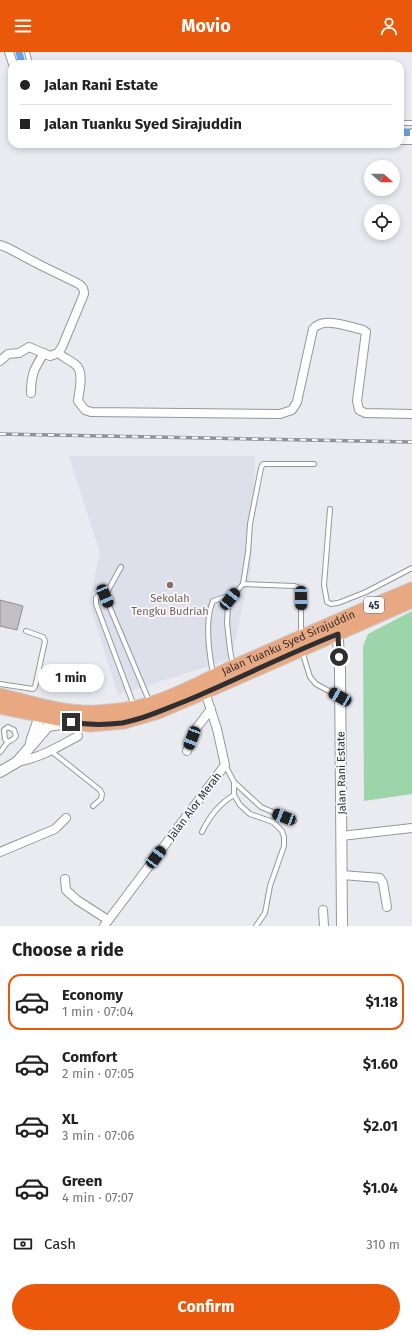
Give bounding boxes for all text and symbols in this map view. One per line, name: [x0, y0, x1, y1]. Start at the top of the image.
icon: menu: [12, 15, 34, 37]
text: Movio: [181, 15, 231, 37]
icon: person: [378, 15, 400, 37]
text: Jalan Rani Estate: [44, 76, 158, 94]
text: Jalan Tuanku Syed Sirajuddin: [44, 115, 242, 133]
north arrow: [364, 160, 400, 196]
map controls: [364, 160, 400, 240]
button: locate: [364, 204, 400, 240]
marker: Sekolah Tengku Budriah: [165, 580, 175, 590]
car: [95, 583, 115, 609]
car: [218, 586, 242, 612]
car: [295, 586, 307, 610]
place label: Sekolah Tengku Budriah: [131, 592, 209, 618]
road number: 45: [364, 597, 384, 613]
street label: Jalan Tuanku Syed Sirajuddin: [220, 608, 357, 678]
route start: [330, 648, 348, 666]
callout: 1 min: [38, 664, 104, 692]
text: 1 min: [55, 670, 87, 685]
car: [327, 686, 353, 708]
route end: [62, 713, 80, 731]
car: [182, 725, 202, 751]
street label: Jalan Rani Estate: [334, 731, 349, 815]
street label: Jalan Alor Merah: [165, 770, 224, 843]
car: [271, 807, 297, 827]
car: [144, 844, 168, 870]
text: Choose a ride: [12, 939, 124, 961]
icon: car: [14, 984, 50, 1020]
text: Economy: [62, 986, 123, 1004]
text: $1.18: [366, 993, 398, 1011]
text: 1 min · 07:04: [62, 1004, 134, 1019]
icon: car: [14, 1046, 50, 1082]
text: Comfort: [62, 1048, 118, 1066]
text: $1.60: [363, 1055, 398, 1073]
text: 2 min · 07:05: [62, 1066, 134, 1081]
icon: car: [14, 1108, 50, 1144]
text: XL: [62, 1110, 78, 1128]
text: $2.01: [363, 1117, 398, 1135]
text: 3 min · 07:06: [62, 1128, 134, 1143]
icon: car: [14, 1170, 50, 1206]
text: Green: [62, 1172, 102, 1190]
text: $1.04: [363, 1179, 398, 1197]
text: 4 min · 07:07: [62, 1190, 133, 1205]
icon: cash: [12, 1233, 34, 1255]
text: Cash: [44, 1235, 76, 1253]
text: 310 m: [366, 1237, 400, 1252]
button: Confirm: [12, 1284, 400, 1330]

